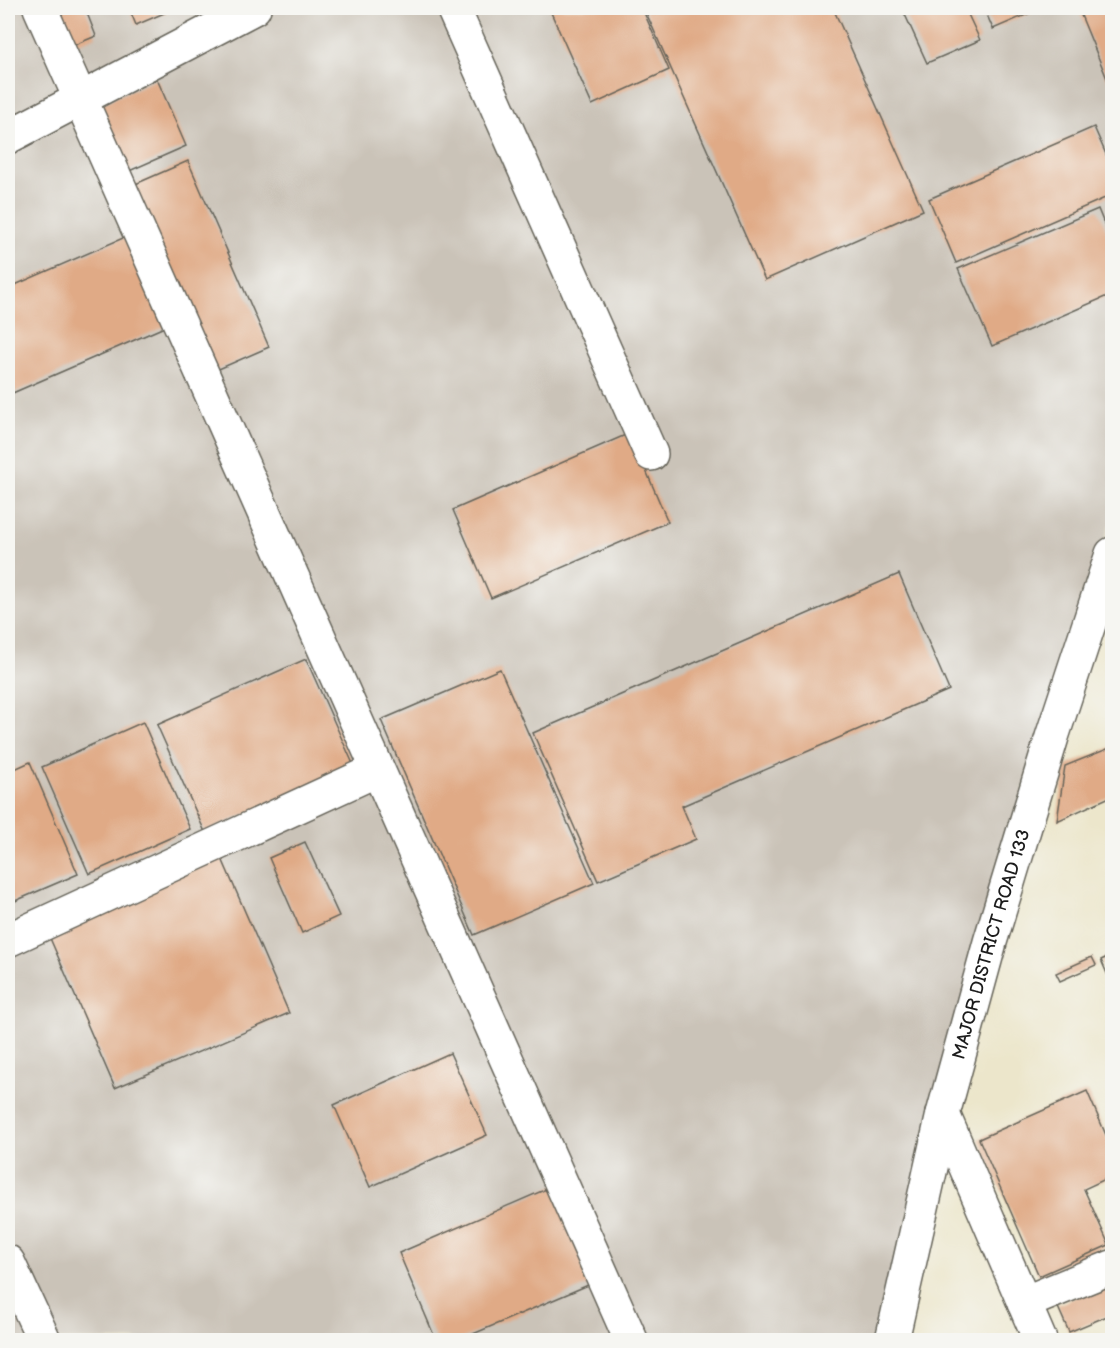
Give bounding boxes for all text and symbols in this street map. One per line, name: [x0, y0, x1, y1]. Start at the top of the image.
street label: MAJOR DISTRICT ROAD 133: [948, 827, 1034, 1062]

